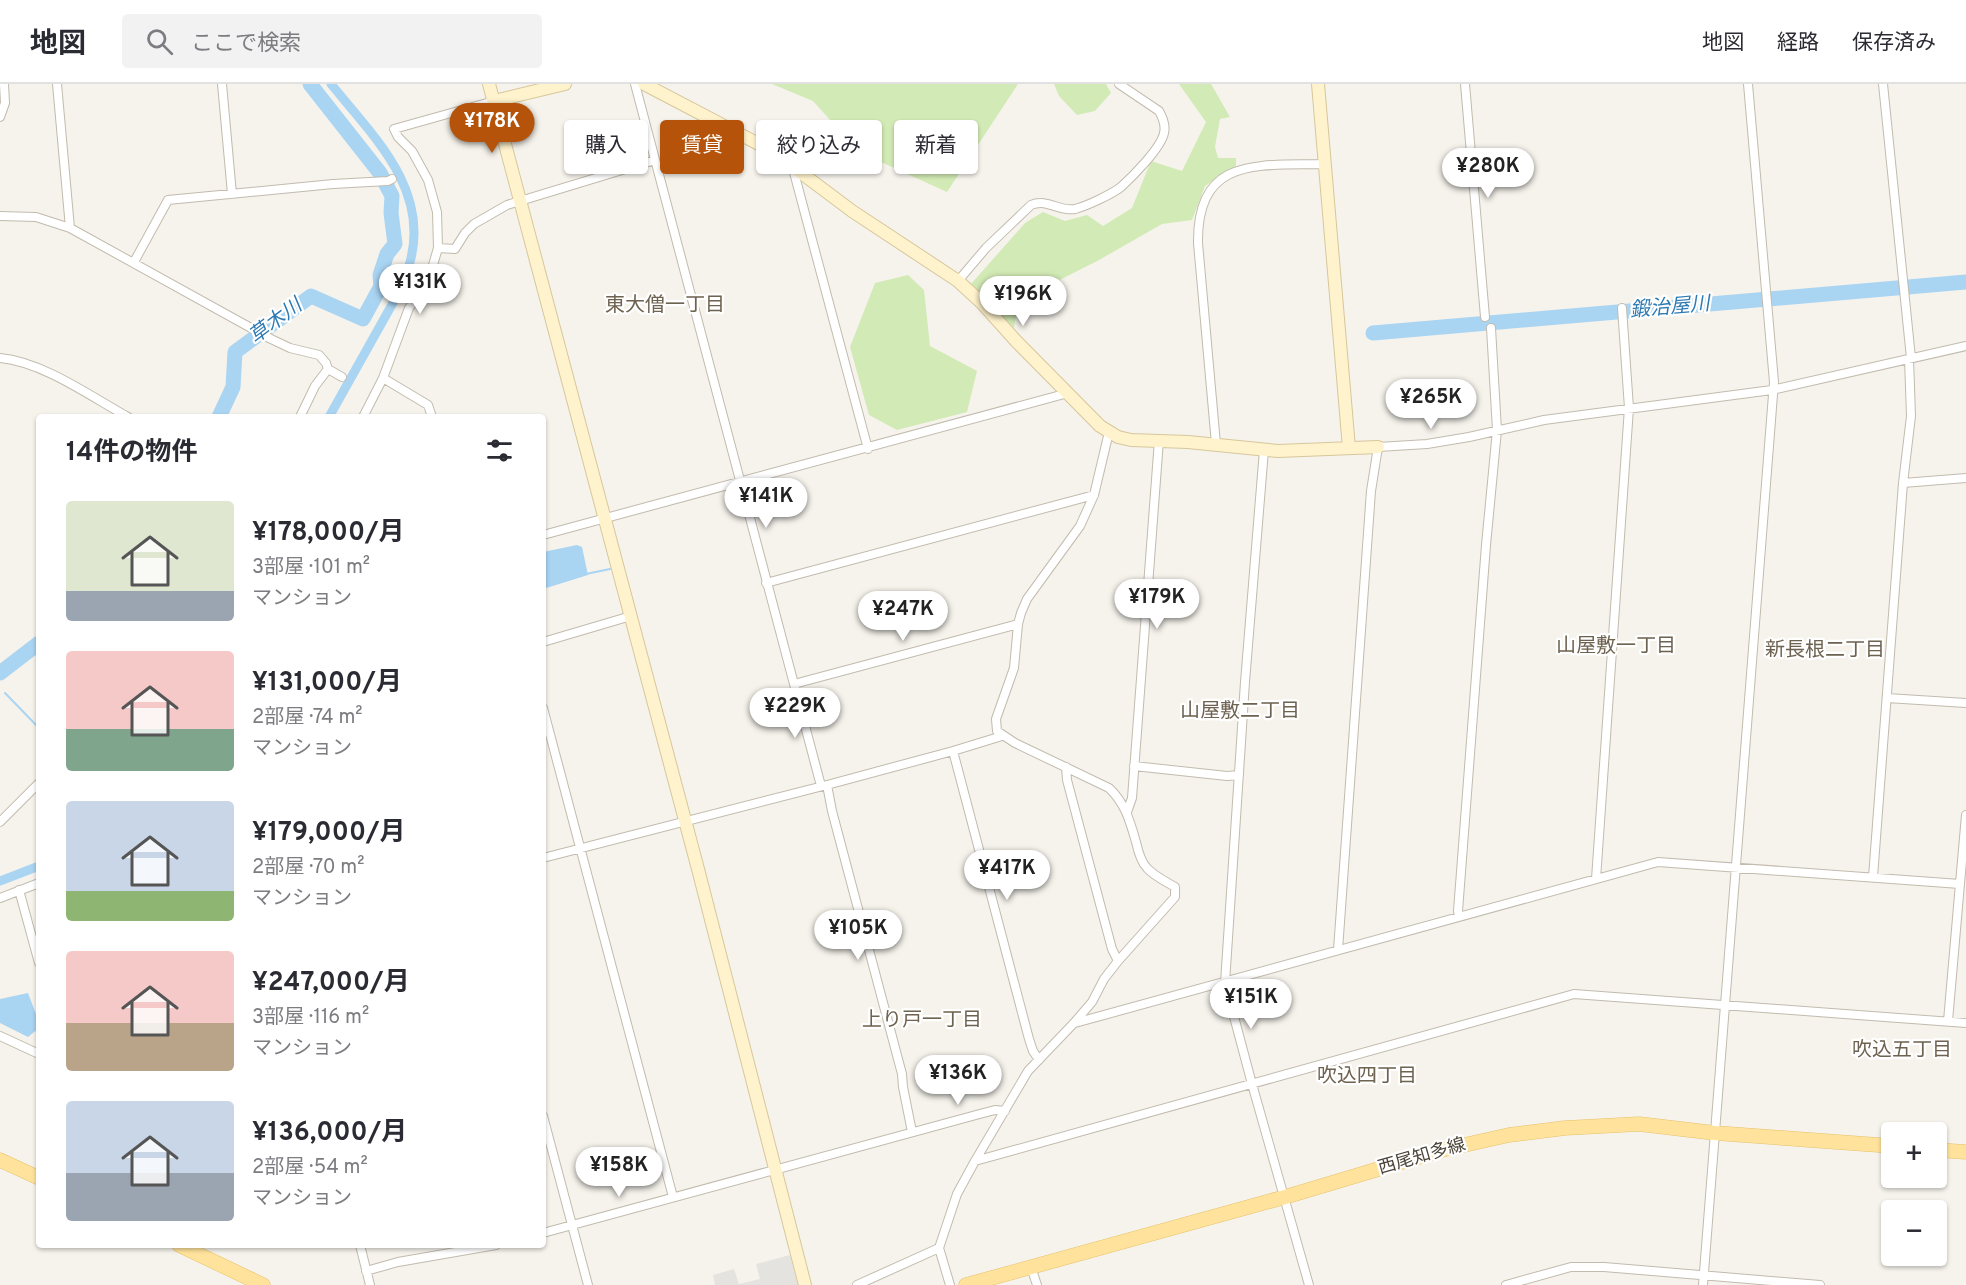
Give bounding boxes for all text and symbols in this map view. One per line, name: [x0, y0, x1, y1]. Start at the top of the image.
search box: [122, 14, 542, 68]
icon: search: [143, 25, 176, 58]
text: 地図: [30, 27, 86, 63]
text: 地図: [1702, 30, 1744, 57]
text: 経路: [1777, 30, 1819, 57]
text: 保存済み: [1852, 30, 1936, 57]
text: ここで検索: [191, 31, 301, 58]
pin: ¥178K: [450, 103, 534, 154]
text: ¥178K: [464, 109, 520, 135]
chip: 購入: [564, 120, 648, 174]
chip: 賃貸: [660, 120, 744, 174]
chip: 絞り込み: [756, 120, 882, 174]
chip: 新着: [894, 120, 978, 174]
pin: ¥280K: [1446, 148, 1530, 199]
text: ¥280K: [1456, 154, 1520, 180]
pin: ¥131K: [378, 264, 462, 315]
text: ¥131K: [393, 270, 447, 296]
pin: ¥196K: [981, 276, 1065, 327]
text: ¥196K: [994, 282, 1052, 308]
water label: 鍛治屋川: [1629, 291, 1713, 324]
water label: 草木川: [244, 292, 309, 350]
district label: 東大僧一丁目: [605, 293, 725, 319]
pin: ¥265K: [1389, 379, 1473, 430]
text: ¥265K: [1399, 385, 1463, 411]
icon: filters: [483, 434, 516, 467]
text: 14件の物件: [66, 437, 197, 470]
pin: ¥141K: [724, 478, 808, 529]
text: ¥141K: [738, 484, 794, 510]
text: ¥178,000/月: [252, 517, 405, 550]
icon: home: [114, 525, 186, 597]
text: 3部屋 · 101 m²: [252, 555, 370, 581]
pin: ¥179K: [1115, 579, 1199, 630]
text: ¥179K: [1128, 585, 1186, 611]
text: マンション: [252, 586, 352, 612]
pin: ¥247K: [861, 591, 945, 642]
text: ¥247K: [872, 597, 934, 623]
district label: 山屋敷一丁目: [1556, 634, 1676, 660]
district label: 新長根二丁目: [1765, 638, 1885, 664]
text: ¥131,000/月: [252, 667, 402, 700]
icon: home: [114, 675, 186, 747]
pin: ¥229K: [753, 688, 837, 739]
text: ¥229K: [763, 694, 827, 720]
district label: 山屋敷二丁目: [1180, 699, 1300, 725]
text: 2部屋 · 74 m²: [252, 705, 363, 731]
text: マンション: [252, 736, 352, 762]
text: ¥179,000/月: [252, 817, 406, 850]
icon: home: [114, 825, 186, 897]
pin: ¥417K: [965, 850, 1049, 901]
text: 2部屋 · 70 m²: [252, 855, 364, 881]
text: ¥417K: [978, 856, 1036, 882]
text: マンション: [252, 886, 352, 912]
pin: ¥105K: [816, 910, 900, 961]
text: ¥105K: [828, 916, 888, 942]
text: ¥247,000/月: [252, 967, 410, 1000]
icon: home: [114, 975, 186, 1047]
pin: ¥151K: [1209, 979, 1293, 1030]
text: ¥151K: [1224, 985, 1278, 1011]
text: 3部屋 · 116 m²: [252, 1005, 369, 1031]
district label: 上り戸一丁目: [862, 1008, 982, 1034]
text: マンション: [252, 1036, 352, 1062]
district label: 吹込五丁目: [1852, 1038, 1952, 1064]
pin: ¥136K: [916, 1055, 1000, 1106]
text: ¥136K: [929, 1061, 987, 1087]
district label: 吹込四丁目: [1317, 1064, 1417, 1090]
text: ¥136,000/月: [252, 1117, 407, 1150]
map controls: [1881, 1122, 1947, 1266]
button: +: [1881, 1122, 1947, 1188]
icon: home: [114, 1125, 186, 1197]
street label: 西尾知多線: [1376, 1134, 1468, 1180]
pin: ¥158K: [577, 1147, 661, 1198]
text: ¥158K: [589, 1153, 649, 1179]
text: 2部屋 · 54 m²: [252, 1155, 368, 1181]
text: マンション: [252, 1186, 352, 1212]
button: −: [1881, 1200, 1947, 1266]

